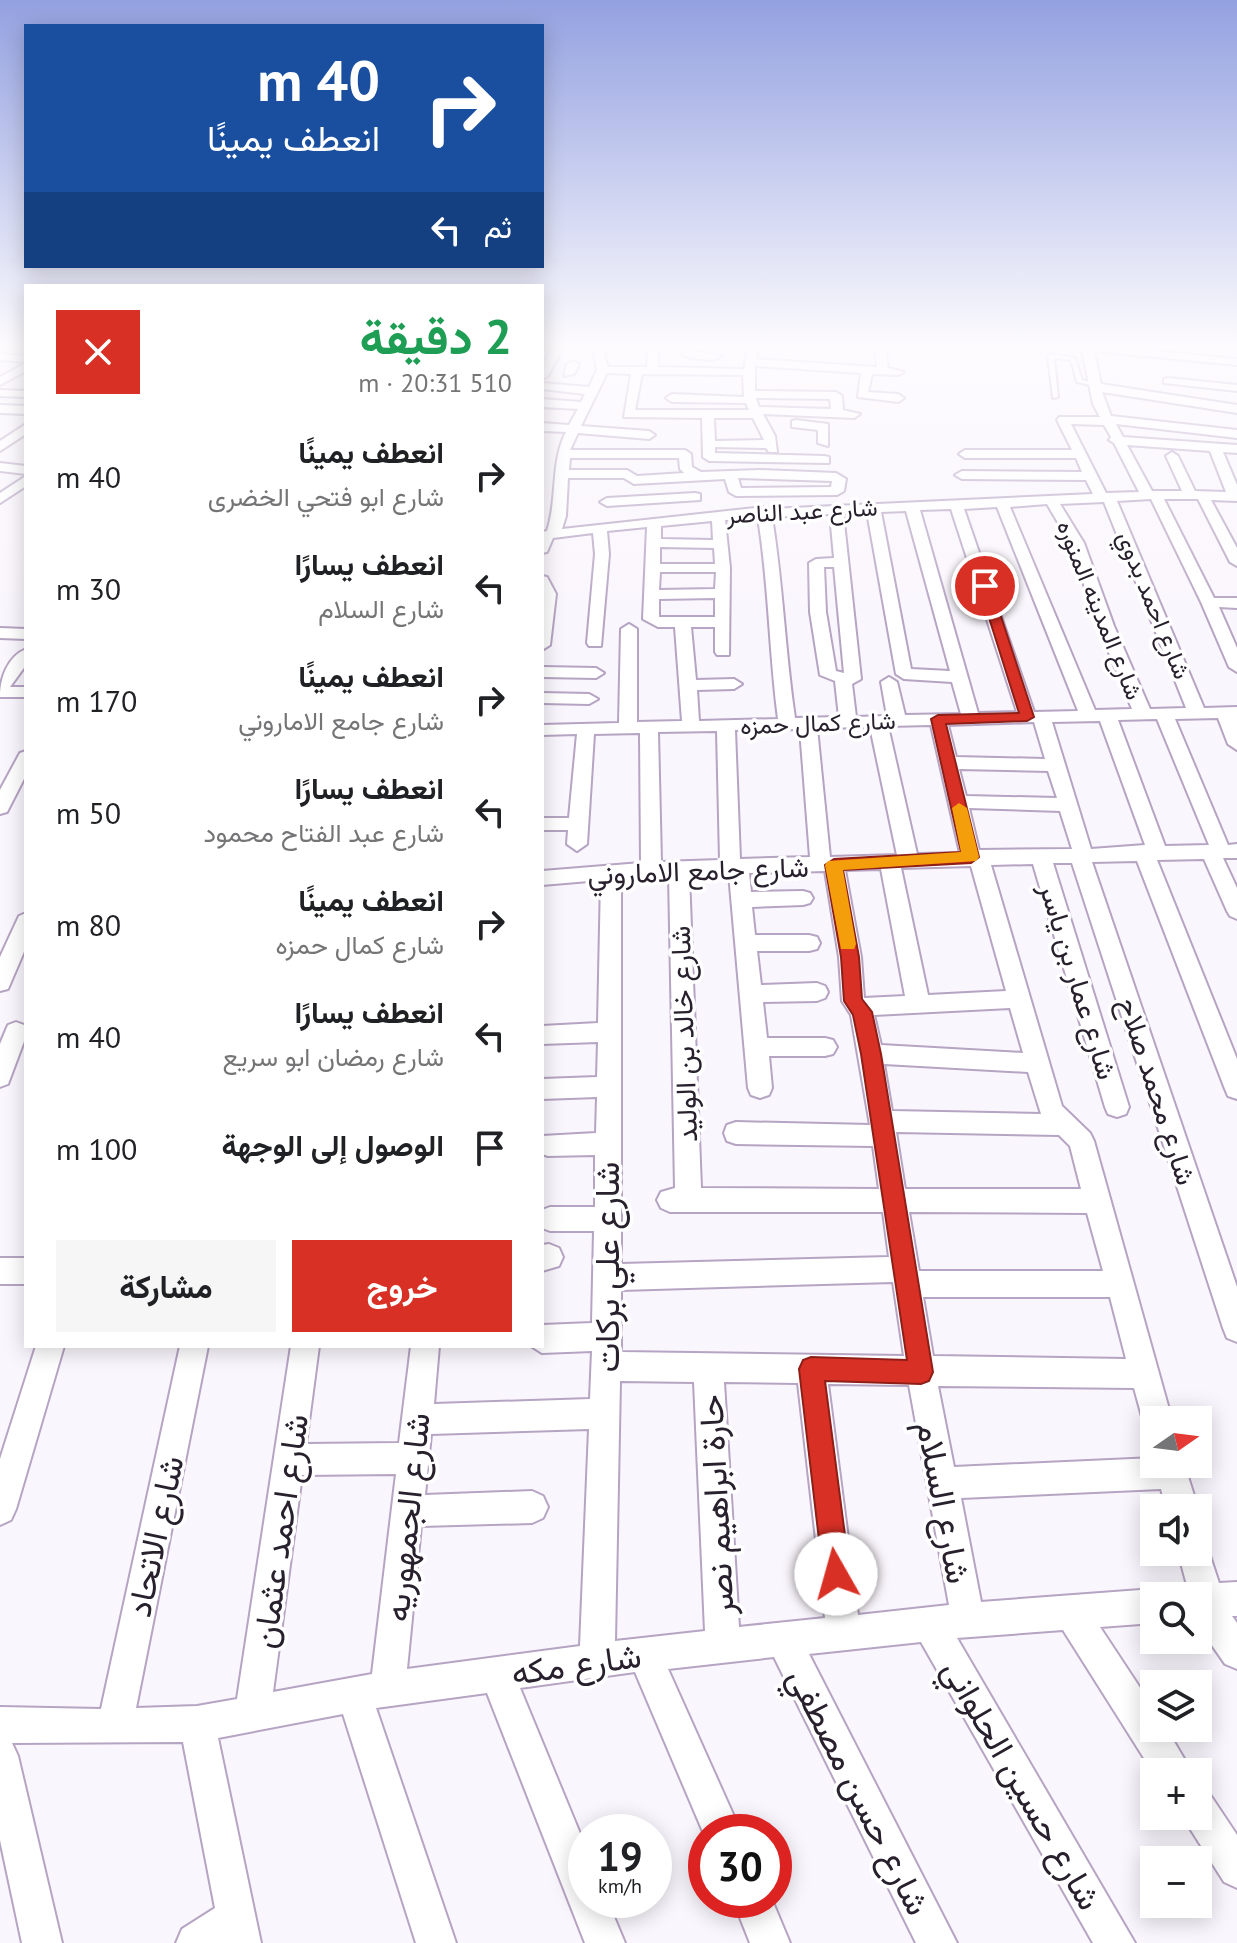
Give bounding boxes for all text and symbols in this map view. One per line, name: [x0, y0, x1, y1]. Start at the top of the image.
text: 40 m: [257, 44, 380, 116]
icon: right: [408, 56, 512, 160]
text: انعطف يمينًا: [207, 114, 380, 161]
text: ثم: [484, 207, 512, 246]
icon: left: [424, 208, 468, 252]
text: 2 دقيقة: [359, 305, 512, 367]
button: close: [56, 310, 140, 394]
text: 510 m · 20:31: [358, 366, 512, 399]
text: انعطف يمينًا: [298, 432, 444, 471]
icon: right: [468, 454, 512, 498]
text: 40 m: [56, 457, 121, 496]
text: شارع ابو فتحي الخضرى: [208, 480, 444, 513]
street label: شارع عبد الناصر: [725, 492, 878, 531]
street label: شارع المدينه المنوره: [1049, 516, 1150, 705]
street label: شارع احمد بدوي: [1107, 527, 1198, 685]
text: انعطف يسارًا: [294, 544, 444, 583]
pin: [951, 552, 1019, 620]
icon: arrive: [963, 564, 1007, 608]
icon: left: [468, 566, 512, 610]
text: 30 m: [56, 569, 121, 608]
text: شارع السلام: [318, 592, 444, 625]
text: انعطف يمينًا: [298, 656, 444, 695]
icon: right: [468, 678, 512, 722]
text: 170 m: [56, 681, 137, 720]
text: شارع جامع الاماروني: [238, 704, 444, 737]
street label: شارع كمال حمزه: [740, 705, 896, 742]
text: انعطف يسارًا: [294, 768, 444, 807]
icon: left: [468, 790, 512, 834]
text: 50 m: [56, 793, 121, 832]
text: شارع عبد الفتاح محمود: [203, 816, 444, 849]
street label: شارع جامع الاماروني: [587, 848, 810, 897]
street label: شارع عمار بن ياسر: [1030, 877, 1126, 1084]
text: انعطف يمينًا: [298, 880, 444, 919]
icon: right: [468, 902, 512, 946]
text: 80 m: [56, 905, 121, 944]
street label: شارع خالد بن الوليد: [661, 925, 706, 1143]
text: شارع كمال حمزه: [275, 928, 444, 961]
text: انعطف يسارًا: [294, 992, 444, 1031]
street label: شارع محمد صلاح: [1109, 992, 1206, 1190]
icon: left: [468, 1014, 512, 1058]
text: 40 m: [56, 1017, 121, 1056]
text: شارع رمضان ابو سريع: [222, 1040, 444, 1073]
text: الوصول إلى الوجهة: [221, 1125, 444, 1164]
icon: arrive: [468, 1126, 512, 1170]
text: 100 m: [56, 1129, 137, 1168]
street label: شارع علي بركات: [584, 1162, 635, 1372]
button: مشاركة: [56, 1240, 276, 1332]
button: خروج: [292, 1240, 512, 1332]
street label: حارة ابراهيم نصر: [687, 1393, 745, 1617]
north arrow: [1140, 1406, 1212, 1478]
map controls: [1140, 1406, 1212, 1918]
street label: شارع الجمهوريه: [373, 1410, 441, 1624]
street label: شارع احمد عثمان: [241, 1411, 319, 1651]
street label: شارع السلام: [906, 1417, 982, 1587]
street label: شارع الاتحاد: [115, 1451, 194, 1621]
button: sound: [1140, 1494, 1212, 1566]
position arrow: [794, 1532, 878, 1616]
button: search: [1140, 1582, 1212, 1654]
street label: شارع مكه: [508, 1632, 644, 1696]
street label: شارع حسين الحلواني: [927, 1651, 1113, 1921]
street label: شارع حسن مصطفي: [772, 1660, 941, 1925]
button: layers: [1140, 1670, 1212, 1742]
button: +: [1140, 1758, 1212, 1830]
speed limit sign: 30: [688, 1814, 792, 1918]
text: 19: [597, 1830, 643, 1882]
button: −: [1140, 1846, 1212, 1918]
text: km/h: [598, 1873, 642, 1899]

